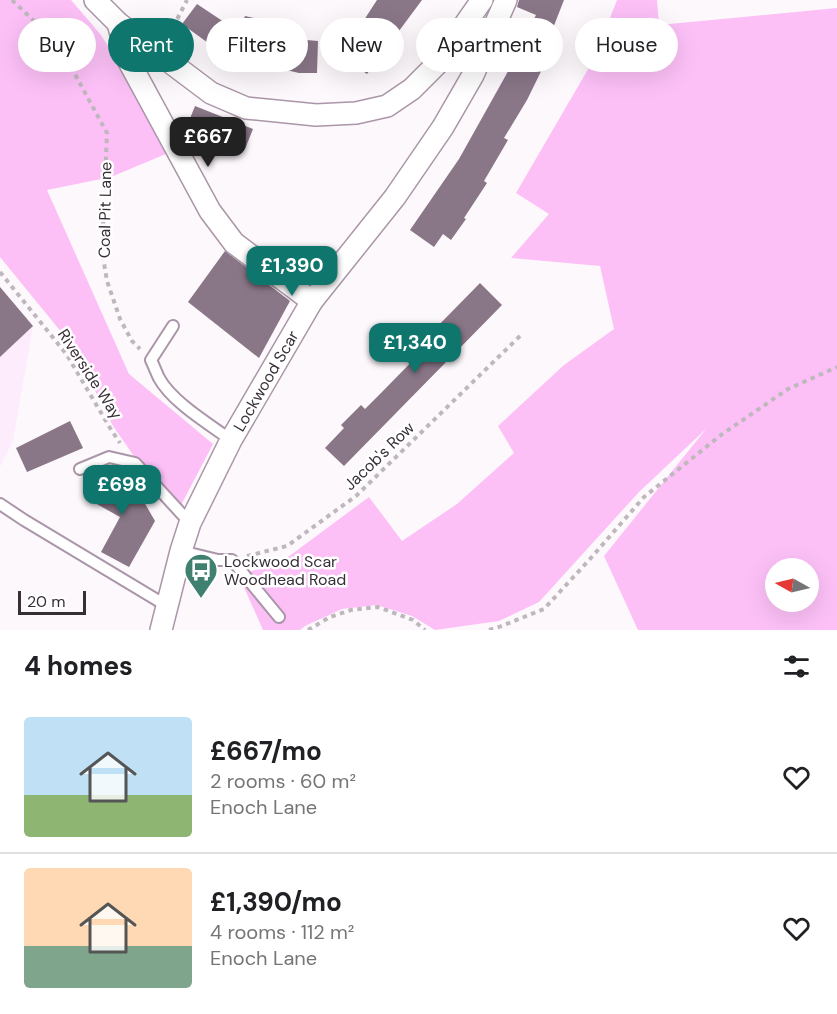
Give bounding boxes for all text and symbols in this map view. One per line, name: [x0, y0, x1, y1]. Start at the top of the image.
chip: Buy: [18, 18, 96, 72]
chip: Rent: [108, 18, 194, 72]
chip: Filters: [206, 18, 308, 72]
chip: New: [320, 18, 404, 72]
chip: Apartment: [416, 18, 563, 72]
chip: House: [575, 18, 678, 72]
pin: £667: [172, 117, 244, 168]
text: £667: [184, 123, 232, 149]
street label: Coal Pit Lane: [94, 162, 116, 258]
pin: £1,390: [243, 246, 341, 297]
text: £1,390: [260, 252, 324, 278]
pin: £1,340: [366, 323, 464, 374]
street label: Riverside Way: [53, 325, 127, 423]
street label: Lockwood Scar: [229, 327, 303, 435]
text: £1,340: [383, 329, 447, 355]
street label: Jacob's Row: [339, 417, 419, 495]
pin: £698: [86, 465, 158, 516]
text: £698: [97, 471, 147, 497]
place label: Lockwood Scar Woodhead Road: [224, 551, 346, 590]
bus stop icon: Lockwood Scar Woodhead Road: [183, 552, 219, 599]
north arrow: [765, 558, 819, 612]
map controls: [765, 558, 819, 612]
scale bar: [18, 588, 86, 616]
text: 20 m: [27, 591, 66, 612]
text: 4 homes: [24, 649, 133, 683]
icon: filters: [780, 650, 813, 683]
text: £667/mo: [210, 734, 322, 768]
icon: home: [72, 741, 144, 813]
icon: heart: [780, 761, 813, 794]
text: 2 rooms · 60 m²: [210, 768, 356, 794]
text: Enoch Lane: [210, 794, 317, 820]
text: £1,390/mo: [210, 885, 342, 919]
icon: home: [72, 892, 144, 964]
icon: heart: [780, 912, 813, 945]
text: 4 rooms · 112 m²: [210, 919, 354, 945]
text: Enoch Lane: [210, 945, 317, 971]

